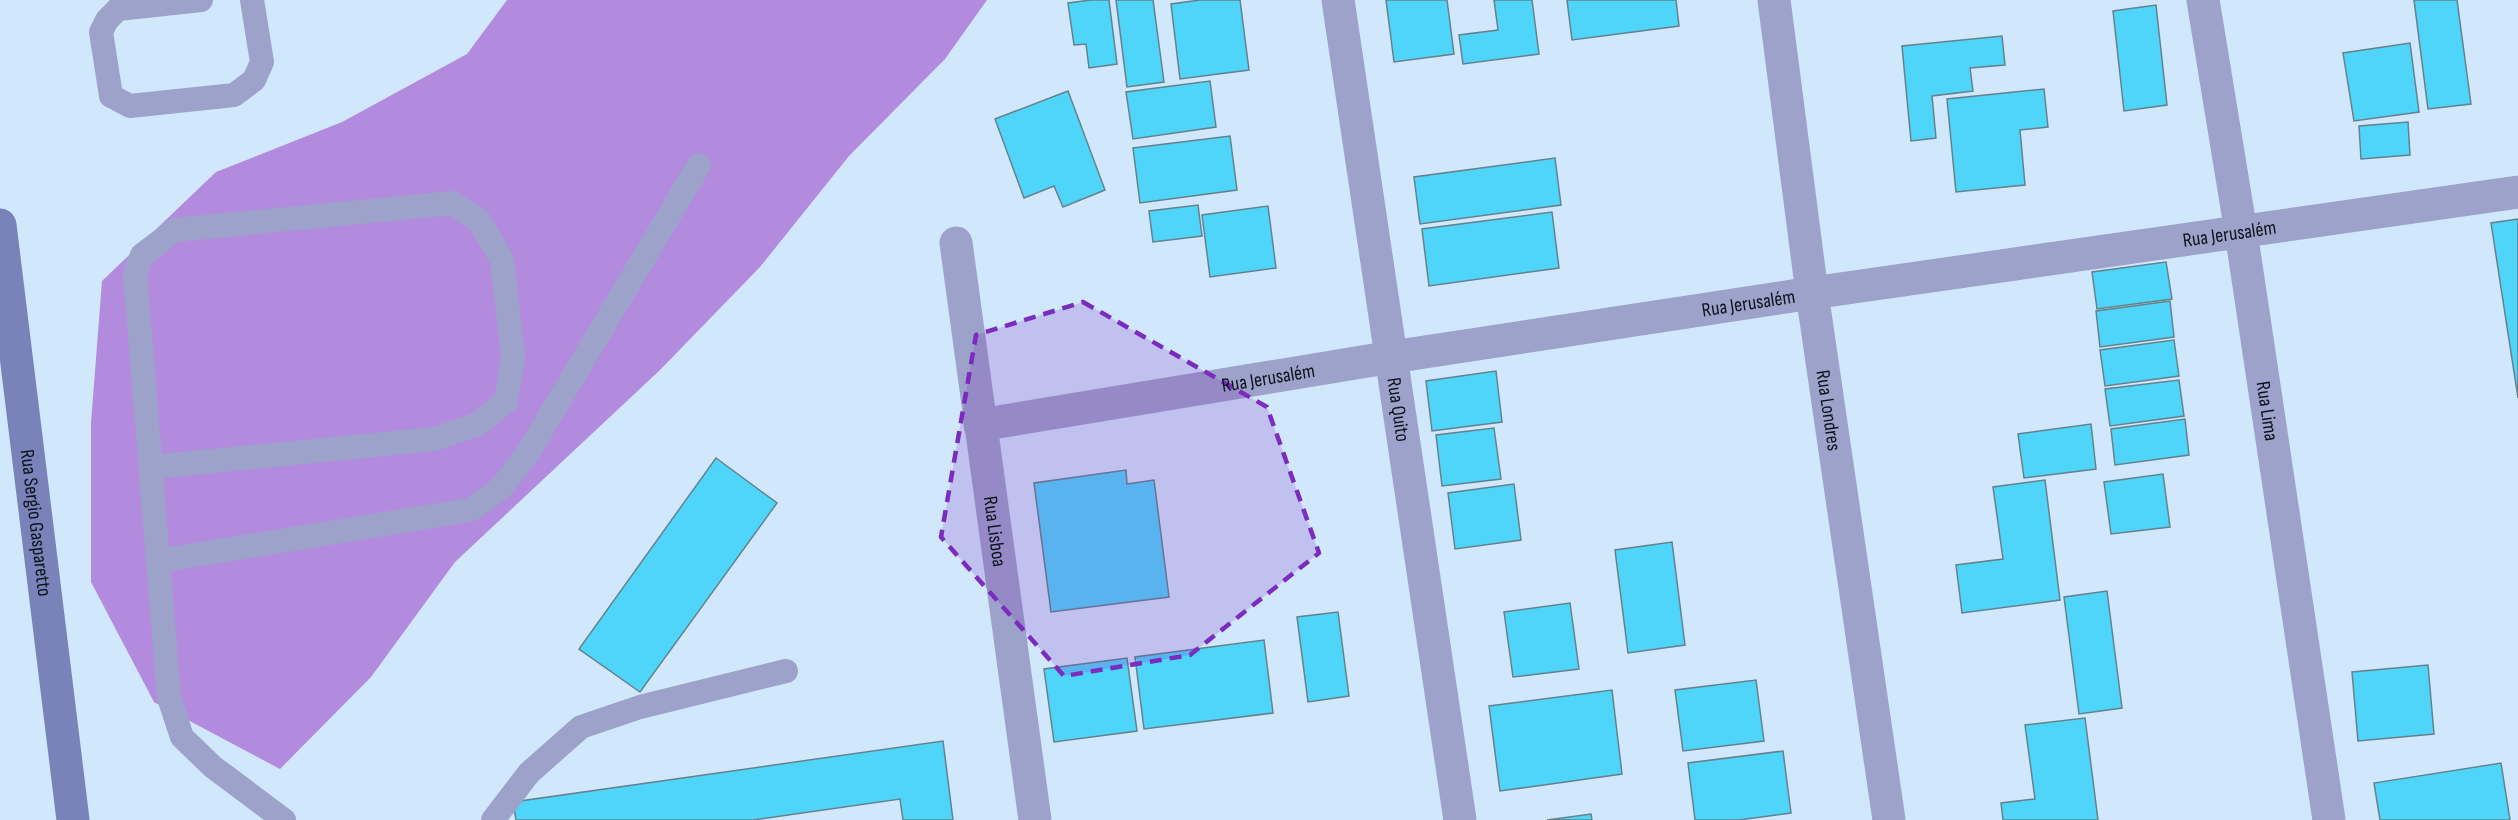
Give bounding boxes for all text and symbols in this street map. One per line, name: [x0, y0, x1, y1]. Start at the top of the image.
street label: Rua Jerusalém: [2181, 216, 2278, 253]
street label: Rua Jerusalém: [1700, 285, 1797, 323]
street label: Rua Jerusalém: [1220, 359, 1317, 398]
street label: Rua Londres: [1810, 368, 1846, 453]
street label: Rua Quito: [1381, 376, 1415, 443]
street label: Rua Lima: [2250, 380, 2283, 443]
street label: Rua Sergio Gasparetto: [15, 448, 56, 598]
street label: Rua Lisboa: [978, 495, 1011, 568]

